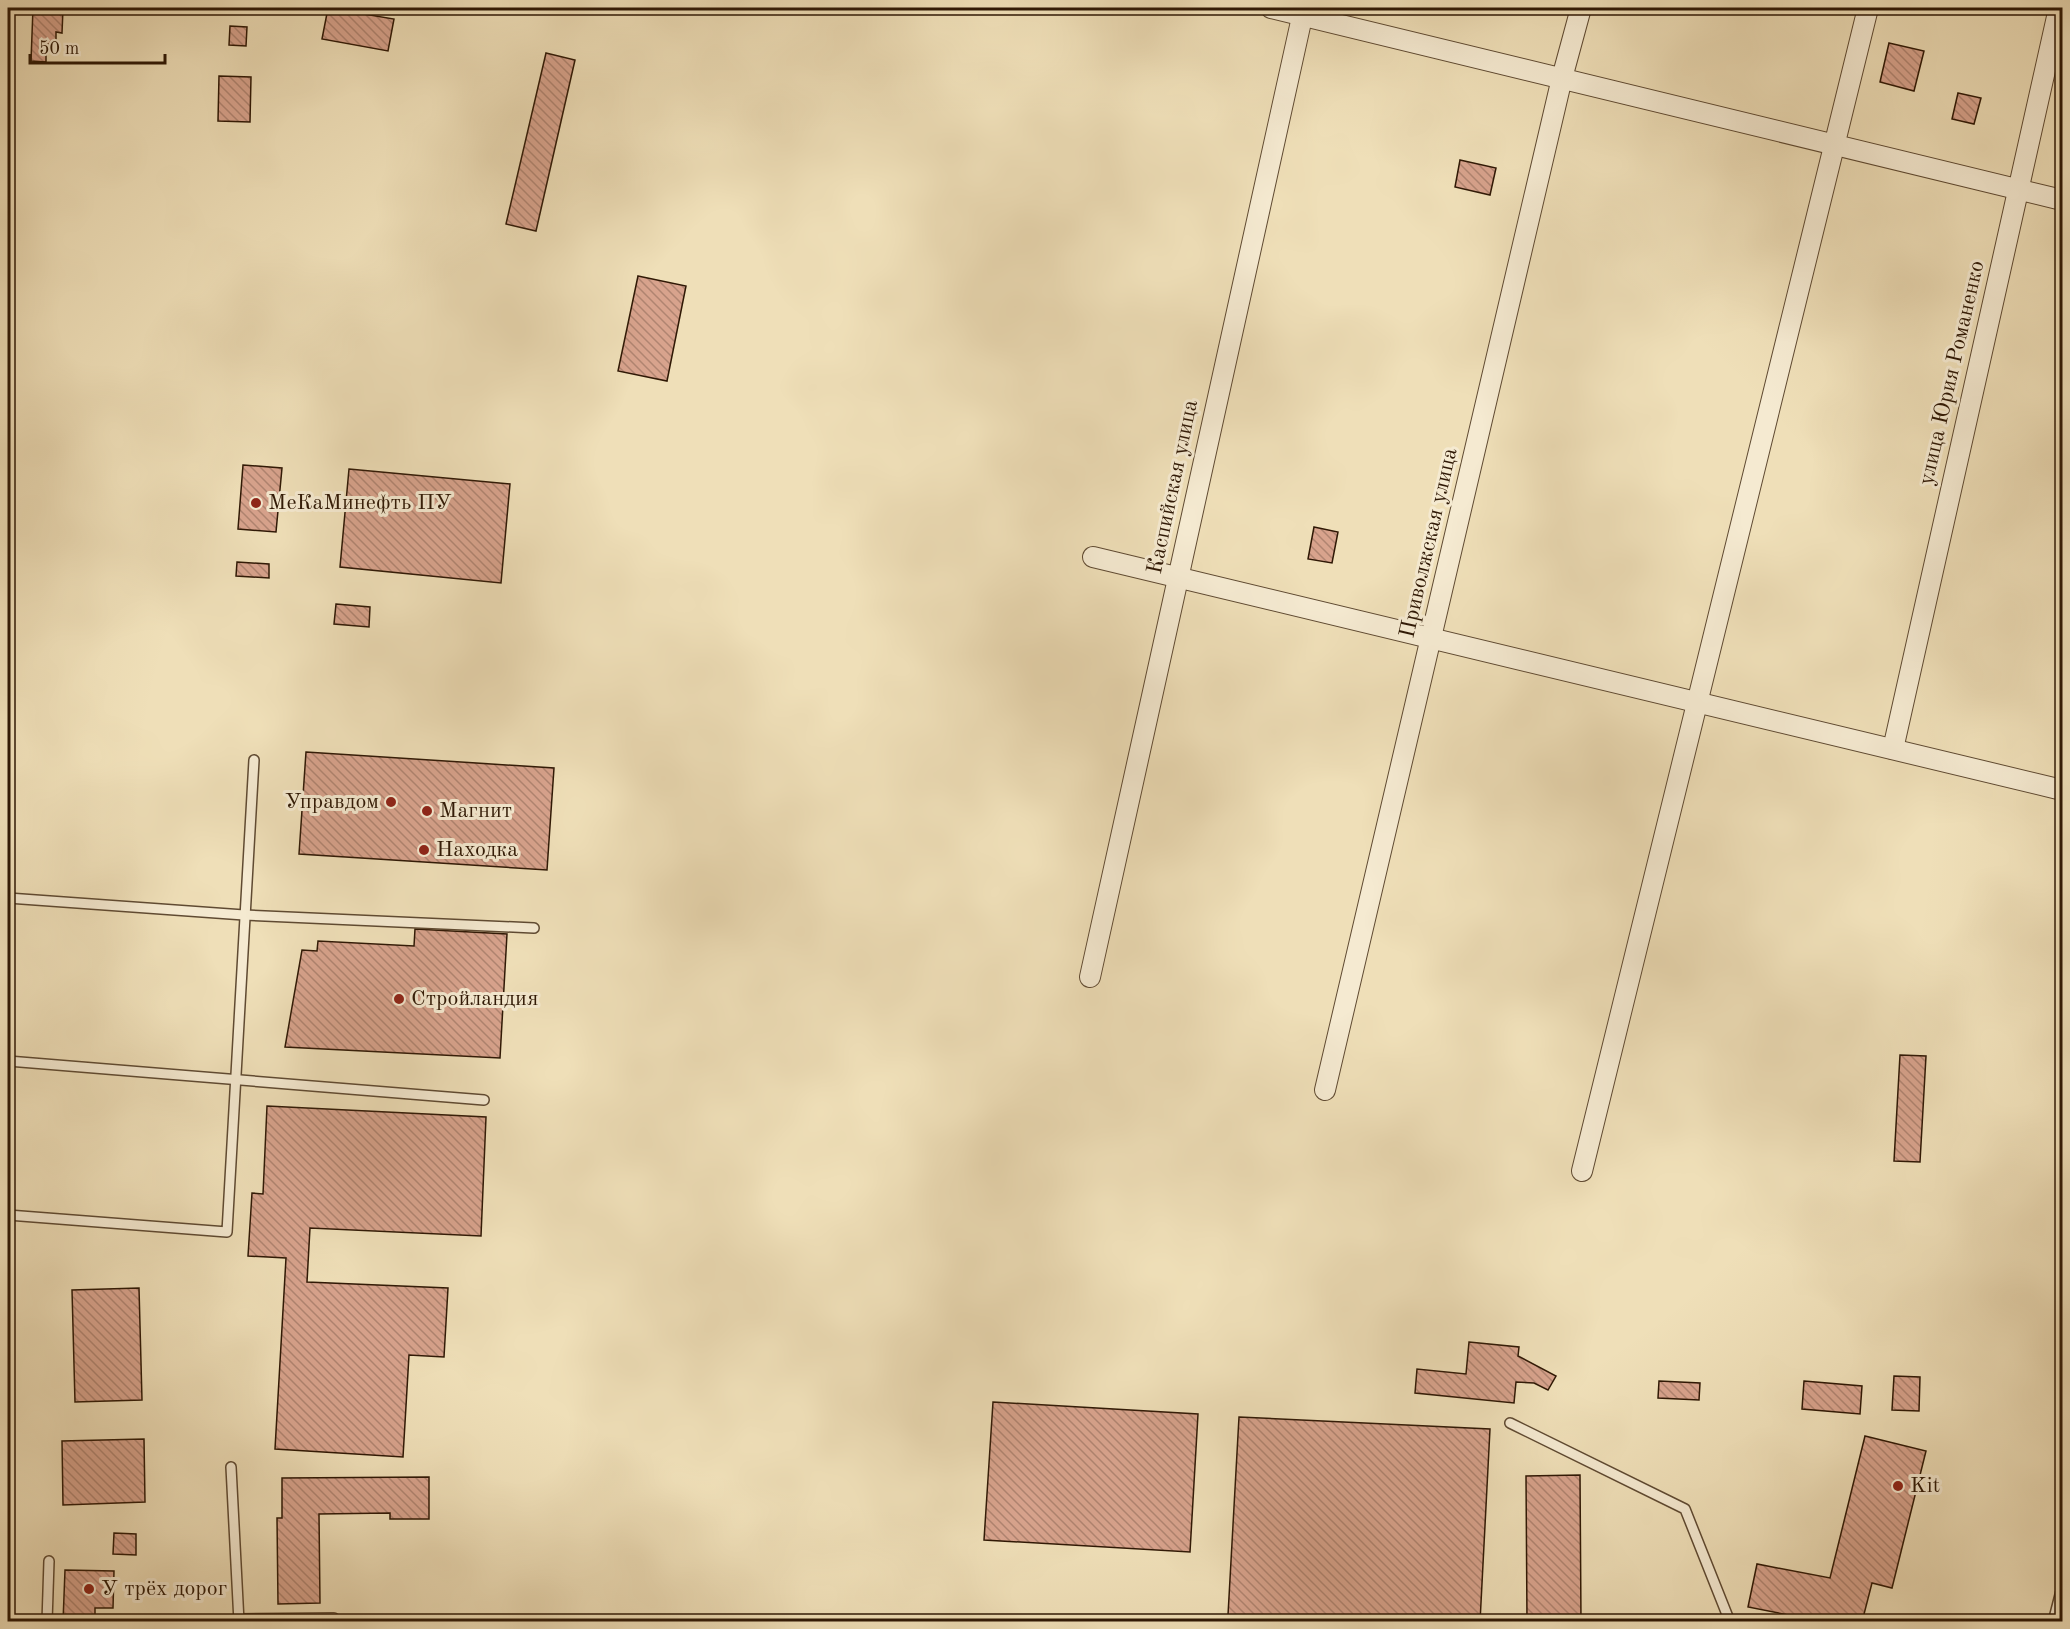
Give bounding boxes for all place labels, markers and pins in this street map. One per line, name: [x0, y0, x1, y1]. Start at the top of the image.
place label: МеКаМинефть ПУ: [268, 492, 452, 514]
marker: МеКаМинефть ПУ: [249, 496, 263, 510]
place label: Управдом: [285, 791, 379, 813]
marker: Управдом: [384, 795, 398, 809]
place label: Магнит: [439, 800, 512, 822]
marker: Магнит: [420, 804, 434, 818]
place label: Находка: [436, 839, 518, 861]
marker: Находка: [417, 843, 431, 857]
place label: Стройландия: [411, 988, 538, 1010]
marker: Стройландия: [392, 992, 406, 1006]
place label: Kit: [1910, 1475, 1940, 1497]
marker: Kit: [1891, 1479, 1905, 1493]
place label: У трёх дорог: [101, 1578, 227, 1600]
marker: У трёх дорог: [82, 1582, 96, 1596]

